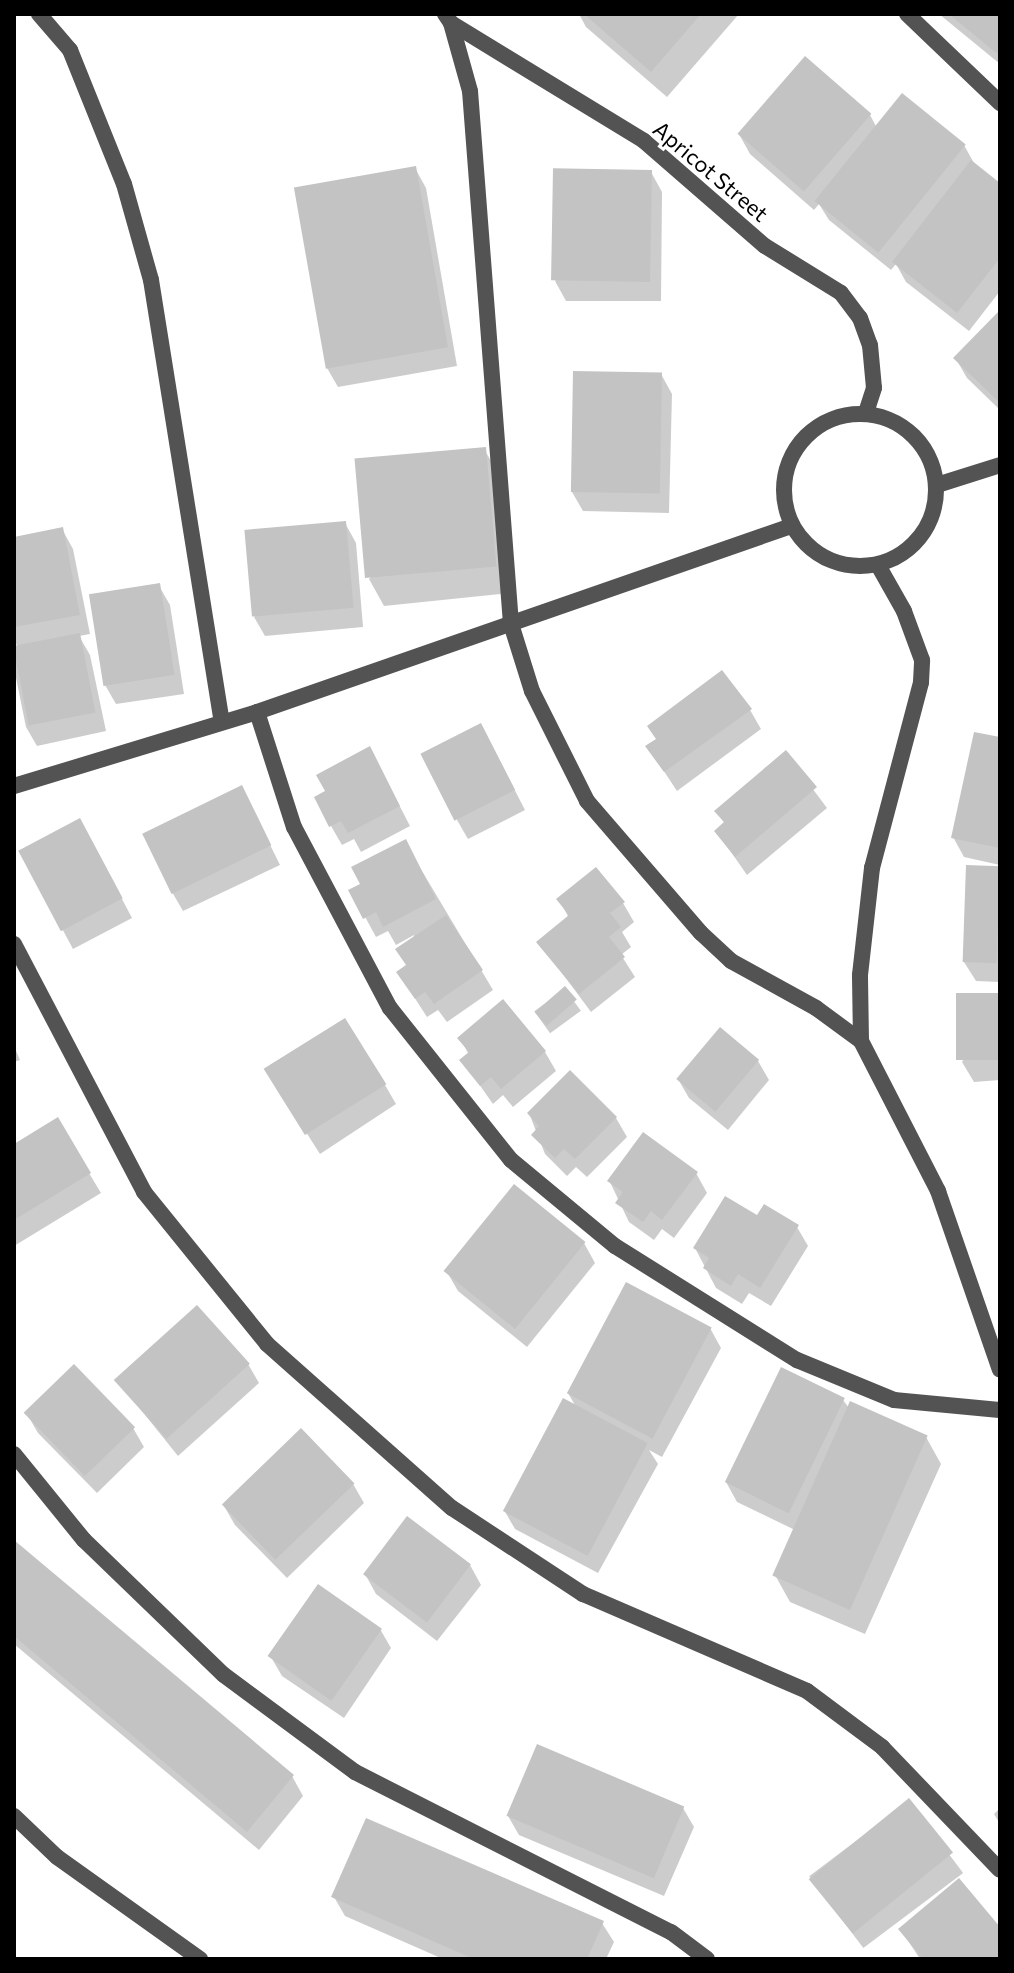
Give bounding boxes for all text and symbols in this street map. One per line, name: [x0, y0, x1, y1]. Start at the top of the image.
street label: Apricot Street: [648, 115, 774, 227]

